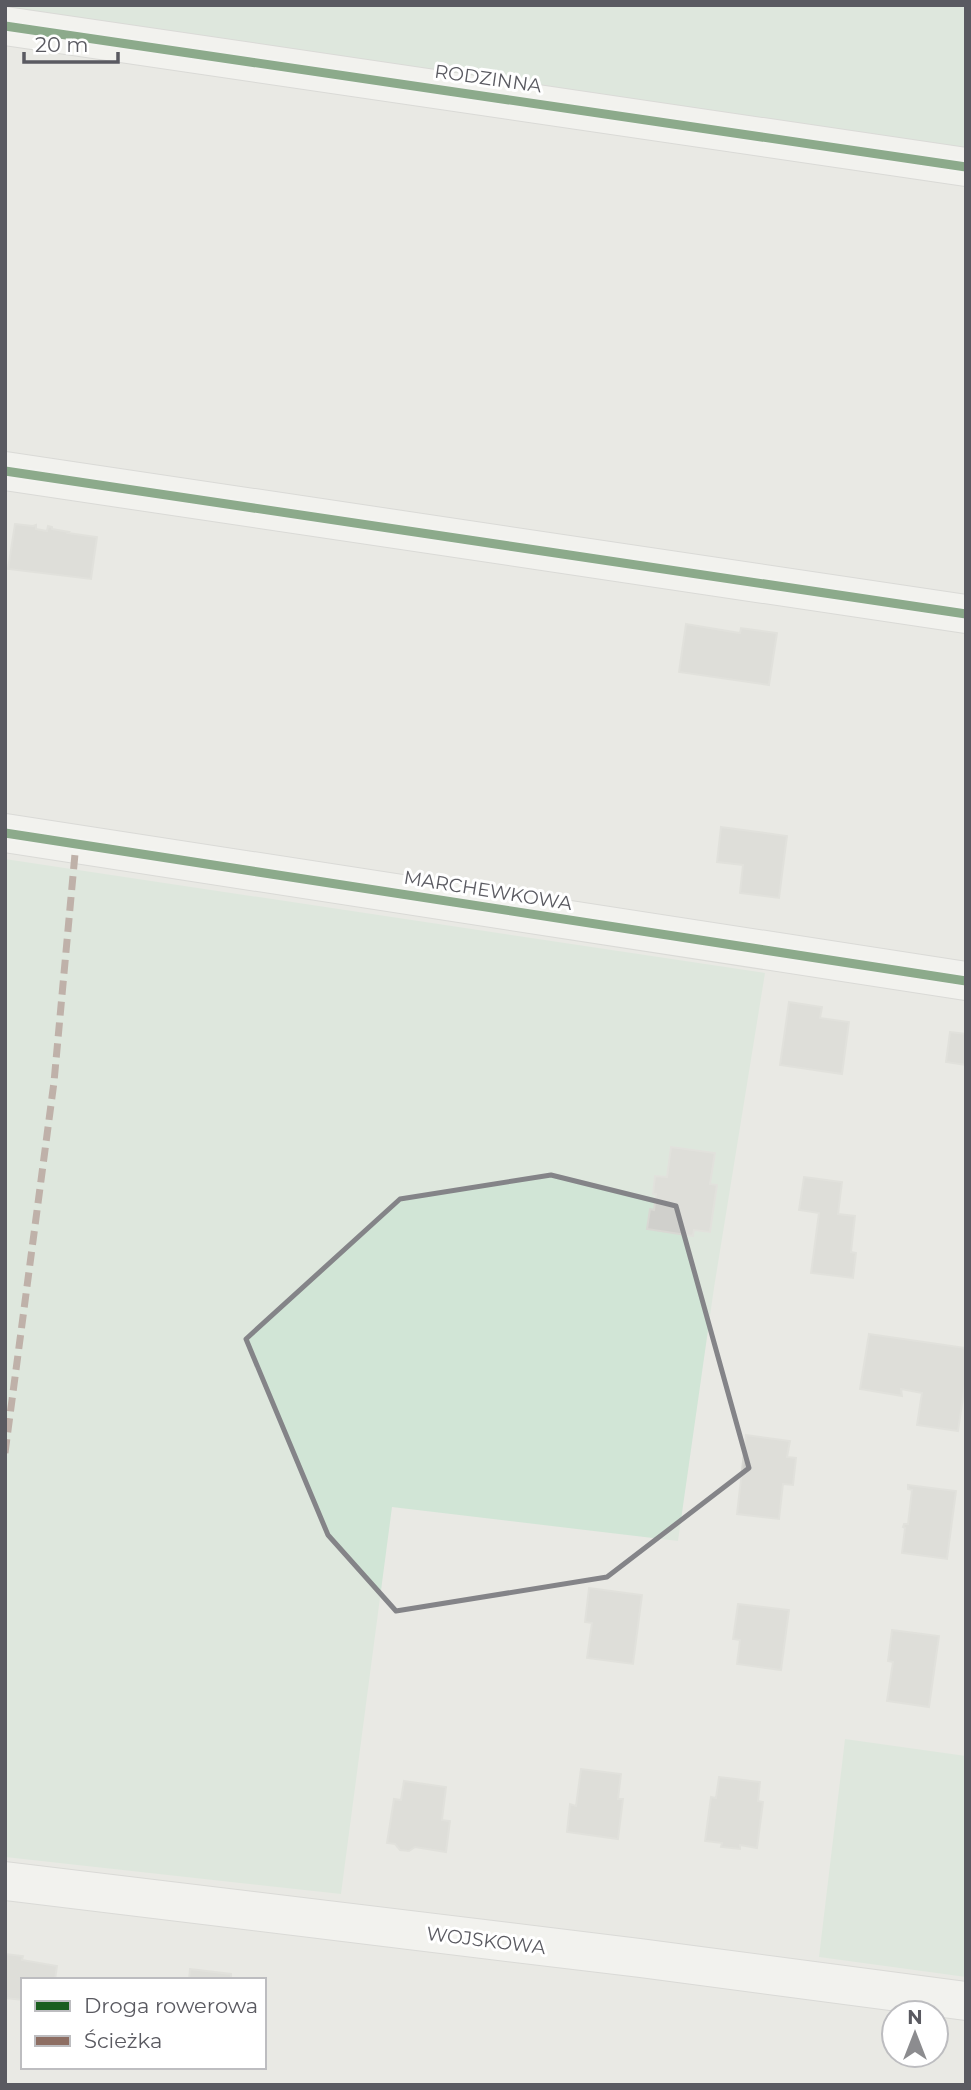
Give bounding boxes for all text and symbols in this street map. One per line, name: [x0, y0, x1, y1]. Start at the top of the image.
scale bar: [24, 21, 119, 65]
text: 20 m: [35, 32, 89, 57]
street label: RODZINNA: [433, 60, 543, 97]
street label: MARCHEWKOWA: [402, 866, 574, 915]
street label: WOJSKOWA: [425, 1922, 547, 1959]
legend: [21, 1978, 266, 2069]
text: Droga rowerowa: [84, 1993, 258, 2018]
north arrow: [880, 1999, 950, 2069]
text: N: [907, 2006, 923, 2029]
text: Ścieżka: [84, 2028, 162, 2053]

